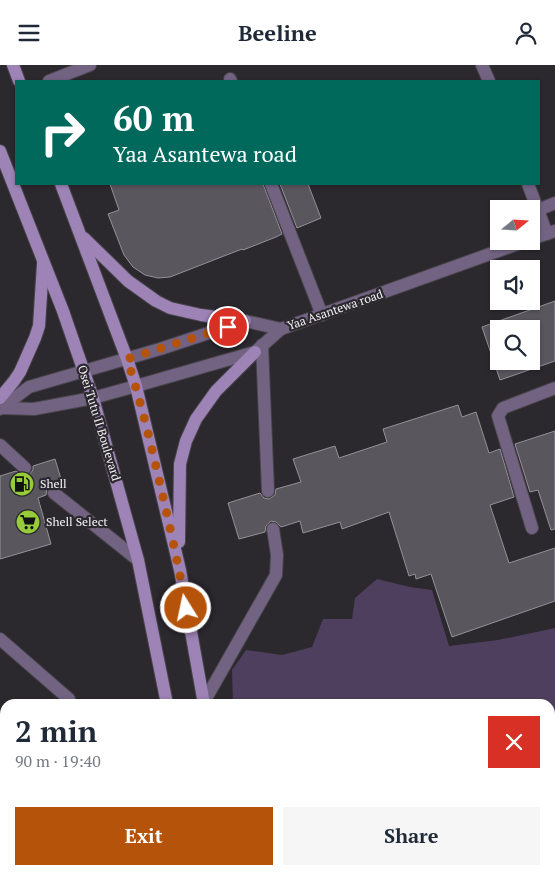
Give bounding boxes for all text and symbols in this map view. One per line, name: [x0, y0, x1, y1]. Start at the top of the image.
text: Beeline: [238, 18, 317, 47]
icon: menu: [15, 19, 43, 47]
icon: person: [512, 19, 540, 47]
text: 60 m: [113, 95, 194, 141]
icon: right: [30, 100, 95, 165]
text: Yaa Asantewa road: [113, 139, 297, 168]
north arrow: [490, 200, 540, 250]
map controls: [490, 200, 540, 370]
button: sound: [490, 260, 540, 310]
street label: Yaa Asantewa road: [285, 286, 385, 333]
pin: [207, 306, 249, 348]
icon: arrive: [214, 313, 242, 341]
button: search: [490, 320, 540, 370]
street label: Osei Tutu II Boulevard: [75, 363, 124, 483]
fuel station icon: Shell: [9, 471, 35, 497]
place label: Shell: [40, 476, 67, 491]
supermarket icon: Shell Select: [15, 509, 41, 535]
place label: Shell Select: [46, 514, 108, 529]
position arrow: [159, 581, 211, 633]
text: 2 min: [15, 711, 97, 751]
button: close: [488, 716, 540, 768]
text: 90 m · 19:40: [15, 750, 101, 772]
button: Exit: [15, 807, 273, 865]
button: Share: [283, 807, 540, 865]

